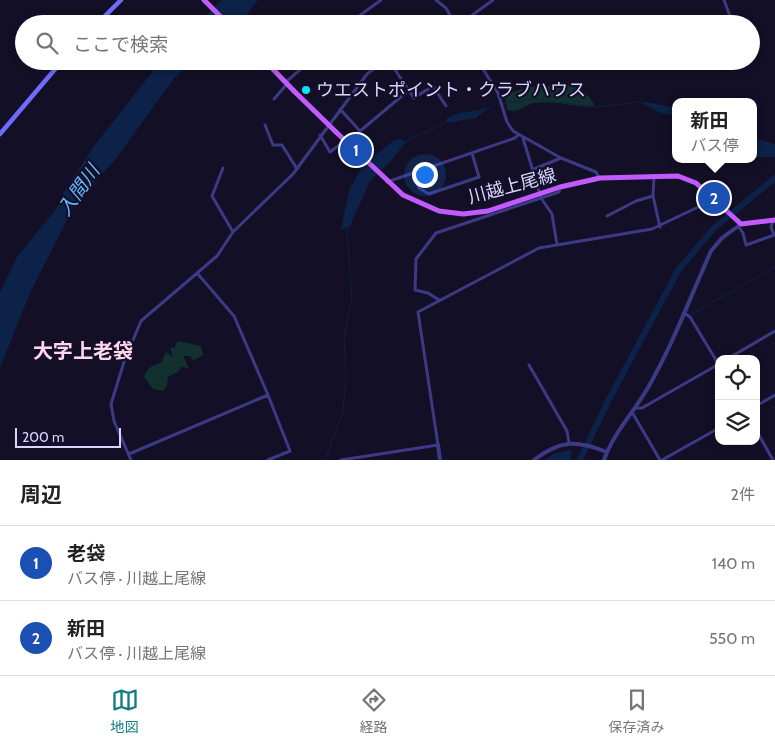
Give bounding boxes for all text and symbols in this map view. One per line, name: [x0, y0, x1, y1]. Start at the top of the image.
search box: [15, 15, 760, 70]
icon: search: [33, 29, 61, 57]
text: ここで検索: [73, 33, 168, 56]
place label: ウエストポイント・クラブハウス: [316, 79, 586, 101]
marker: ウエストポイント・クラブハウス: [300, 84, 312, 96]
popup: [672, 98, 757, 163]
text: 新田: [690, 109, 729, 132]
pin: 1: [340, 131, 372, 169]
text: バス停: [690, 136, 739, 155]
water label: 入間川: [53, 159, 105, 220]
your location: [412, 162, 438, 188]
street label: 川越上尾線: [466, 164, 558, 208]
pin: 2: [698, 179, 730, 217]
district label: 大字上老袋: [33, 339, 133, 363]
map controls: [715, 355, 760, 445]
button: locate: [715, 355, 760, 400]
button: layers: [715, 400, 760, 445]
scale bar: [15, 425, 121, 448]
text: 200 m: [22, 428, 64, 446]
text: 周辺: [20, 482, 62, 507]
text: 2件: [731, 485, 755, 504]
text: 老袋: [67, 542, 105, 565]
text: 1: [33, 554, 39, 573]
text: 140 m: [712, 554, 755, 573]
text: バス停 · 川越上尾線: [67, 569, 206, 588]
text: 新田: [67, 617, 105, 640]
text: 2: [32, 629, 40, 648]
text: 550 m: [709, 629, 755, 648]
text: バス停 · 川越上尾線: [67, 644, 206, 663]
tab: 地図: [111, 686, 139, 736]
tab: 経路: [360, 686, 388, 736]
tab: 保存済み: [609, 686, 665, 736]

